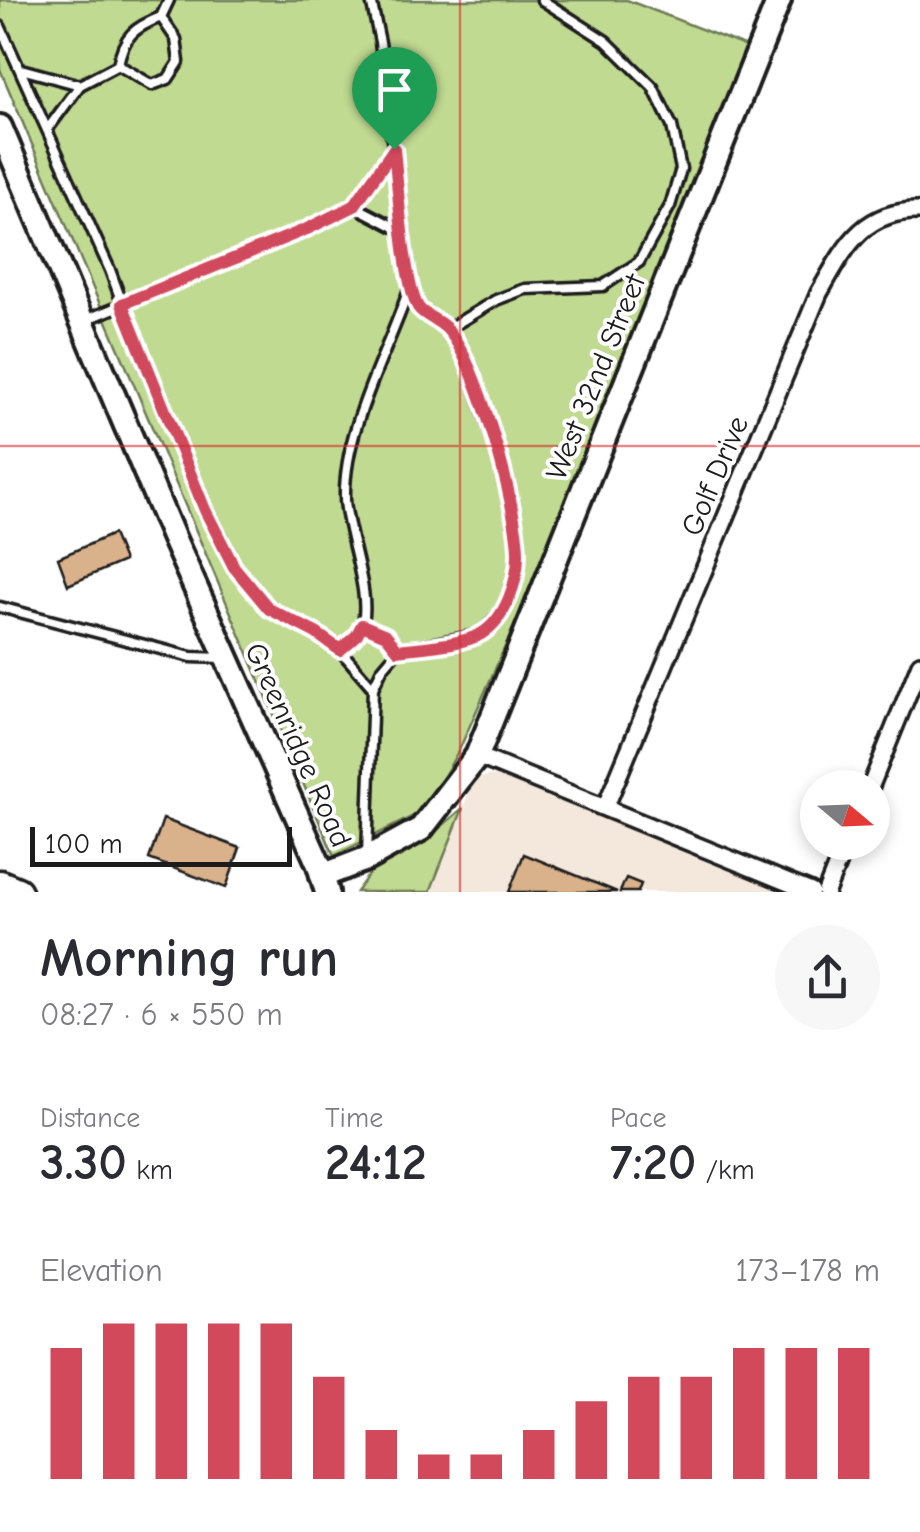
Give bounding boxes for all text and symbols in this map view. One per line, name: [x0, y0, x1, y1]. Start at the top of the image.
pin: [352, 47, 437, 150]
icon: arrive: [367, 62, 422, 117]
street label: West 32nd Street: [539, 268, 654, 485]
street label: Golf Drive: [674, 411, 756, 541]
street label: Greenridge Road: [237, 637, 359, 853]
north arrow: [800, 770, 890, 860]
map controls: [800, 770, 890, 860]
scale bar: [30, 822, 292, 866]
text: 100 m: [45, 828, 123, 860]
button: share: [775, 925, 880, 1030]
text: Morning run: [40, 926, 338, 990]
text: 08:27 · 6 × 550 m: [40, 996, 283, 1033]
text: Distance: [40, 1102, 140, 1134]
text: Time: [325, 1102, 383, 1134]
text: Pace: [610, 1102, 666, 1134]
text: 3.30: [40, 1134, 127, 1192]
text: 24:12: [325, 1134, 427, 1192]
text: 7:20: [610, 1134, 696, 1192]
text: km: [127, 1154, 173, 1186]
text: /km: [696, 1154, 755, 1186]
text: Elevation: [40, 1252, 163, 1289]
text: 173–178 m: [736, 1252, 880, 1289]

